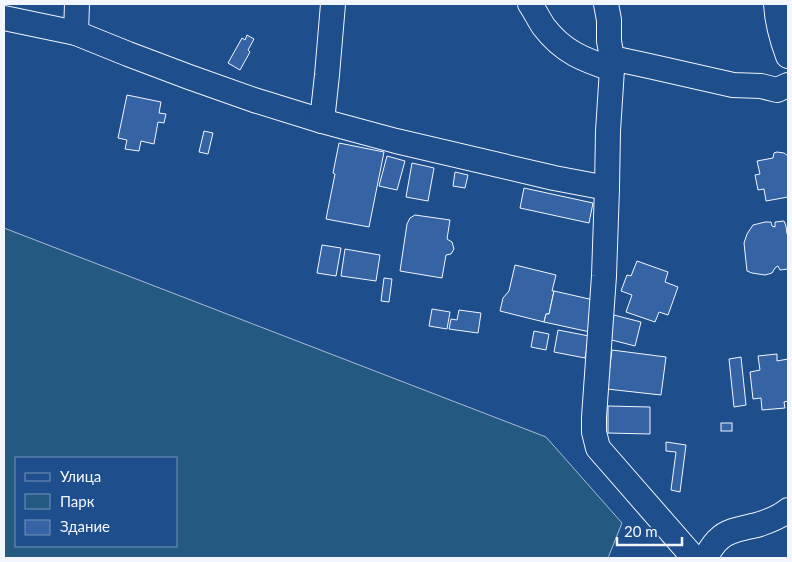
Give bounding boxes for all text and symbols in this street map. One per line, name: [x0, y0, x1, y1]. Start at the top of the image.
legend: [15, 457, 178, 547]
text: Улица: [60, 467, 101, 485]
text: Парк: [60, 492, 95, 510]
scale bar: [617, 514, 682, 546]
text: Здание: [60, 517, 110, 535]
text: 20 m: [624, 522, 658, 540]

